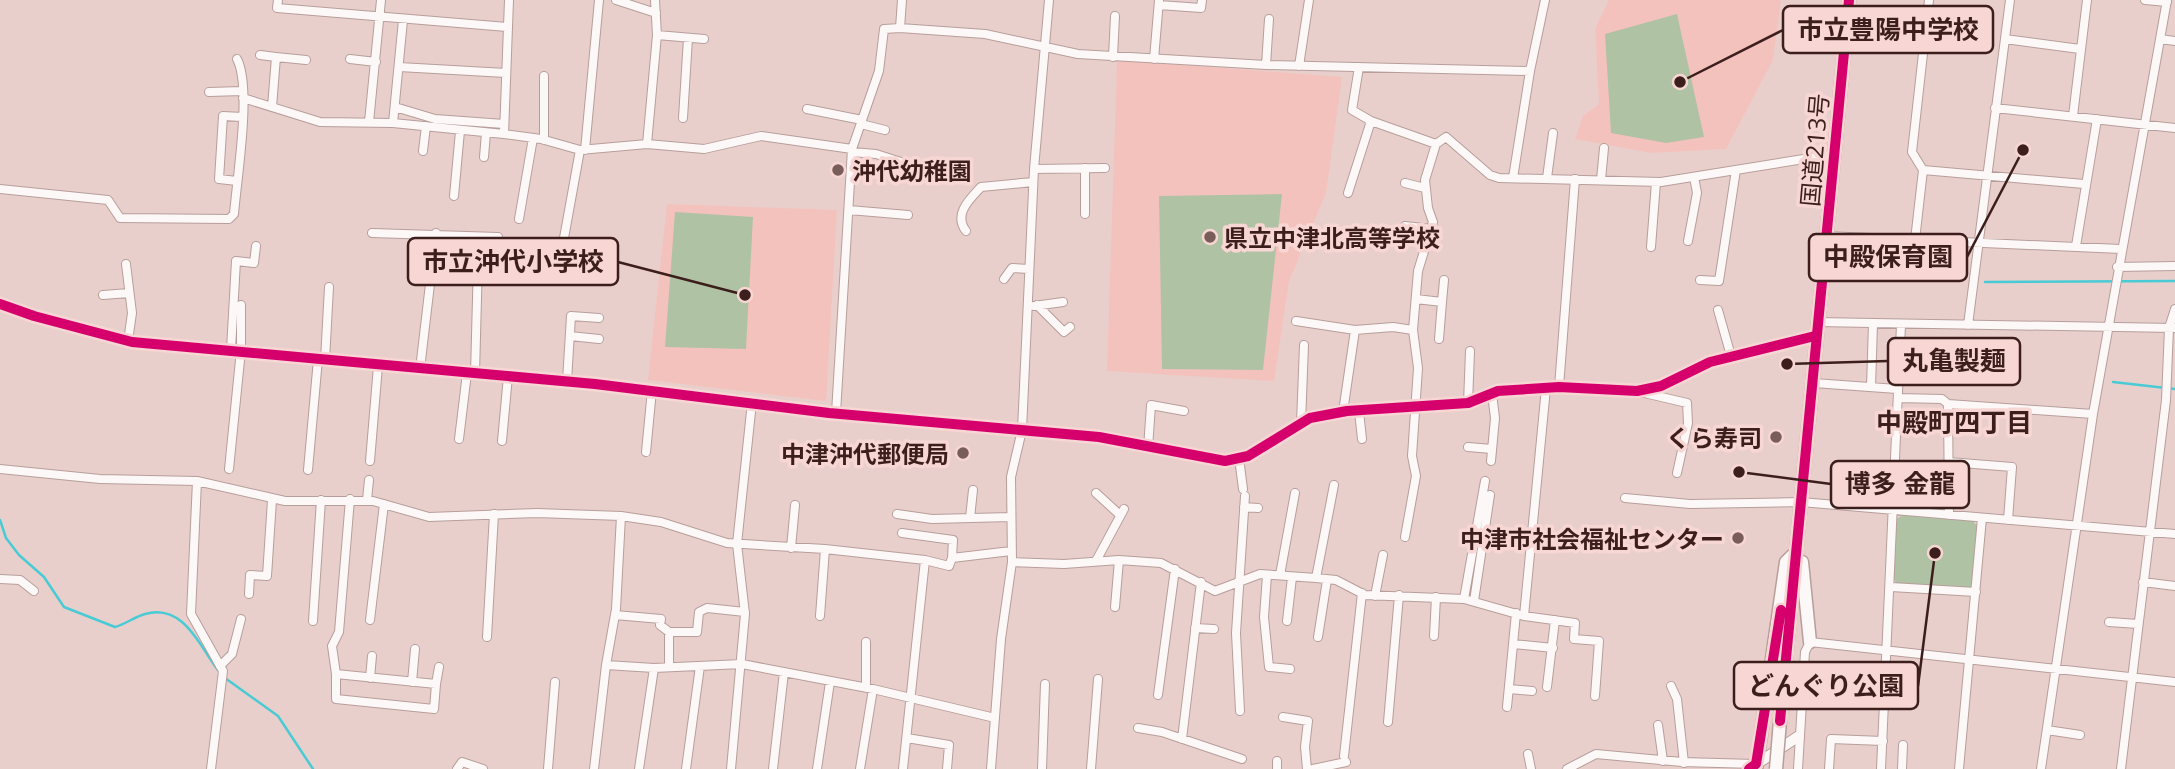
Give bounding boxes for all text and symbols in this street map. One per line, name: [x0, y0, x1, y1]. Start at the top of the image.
callout: 市立豊陽中学校: [1783, 6, 1993, 53]
text: 市立豊陽中学校: [1797, 11, 1979, 47]
street label: 国道213号: [1793, 92, 1835, 208]
place label: 沖代幼稚園: [852, 154, 972, 187]
marker: 沖代幼稚園: [830, 162, 846, 178]
place label: 県立中津北高等学校: [1224, 221, 1440, 254]
marker: 県立中津北高等学校: [1202, 229, 1218, 245]
callout: 中殿保育園: [1809, 234, 1967, 281]
callout: 市立沖代小学校: [408, 238, 618, 285]
text: 中殿保育園: [1823, 238, 1953, 274]
text: 市立沖代小学校: [422, 243, 604, 279]
callout: 丸亀製麺: [1888, 338, 2020, 385]
text: 丸亀製麺: [1902, 342, 2006, 378]
district label: 中殿町四丁目: [1876, 404, 2032, 440]
place label: くら寿司: [1666, 421, 1762, 454]
marker: くら寿司: [1768, 429, 1784, 445]
place label: 中津沖代郵便局: [781, 437, 949, 470]
marker: 中津沖代郵便局: [955, 445, 971, 461]
callout: 博多 金龍: [1831, 461, 1969, 508]
text: 博多 金龍: [1845, 465, 1955, 501]
place label: 中津市社会福祉センター: [1460, 522, 1724, 555]
marker: 中津市社会福祉センター: [1730, 530, 1746, 546]
callout: どんぐり公園: [1734, 662, 1918, 709]
text: どんぐり公園: [1748, 667, 1904, 703]

